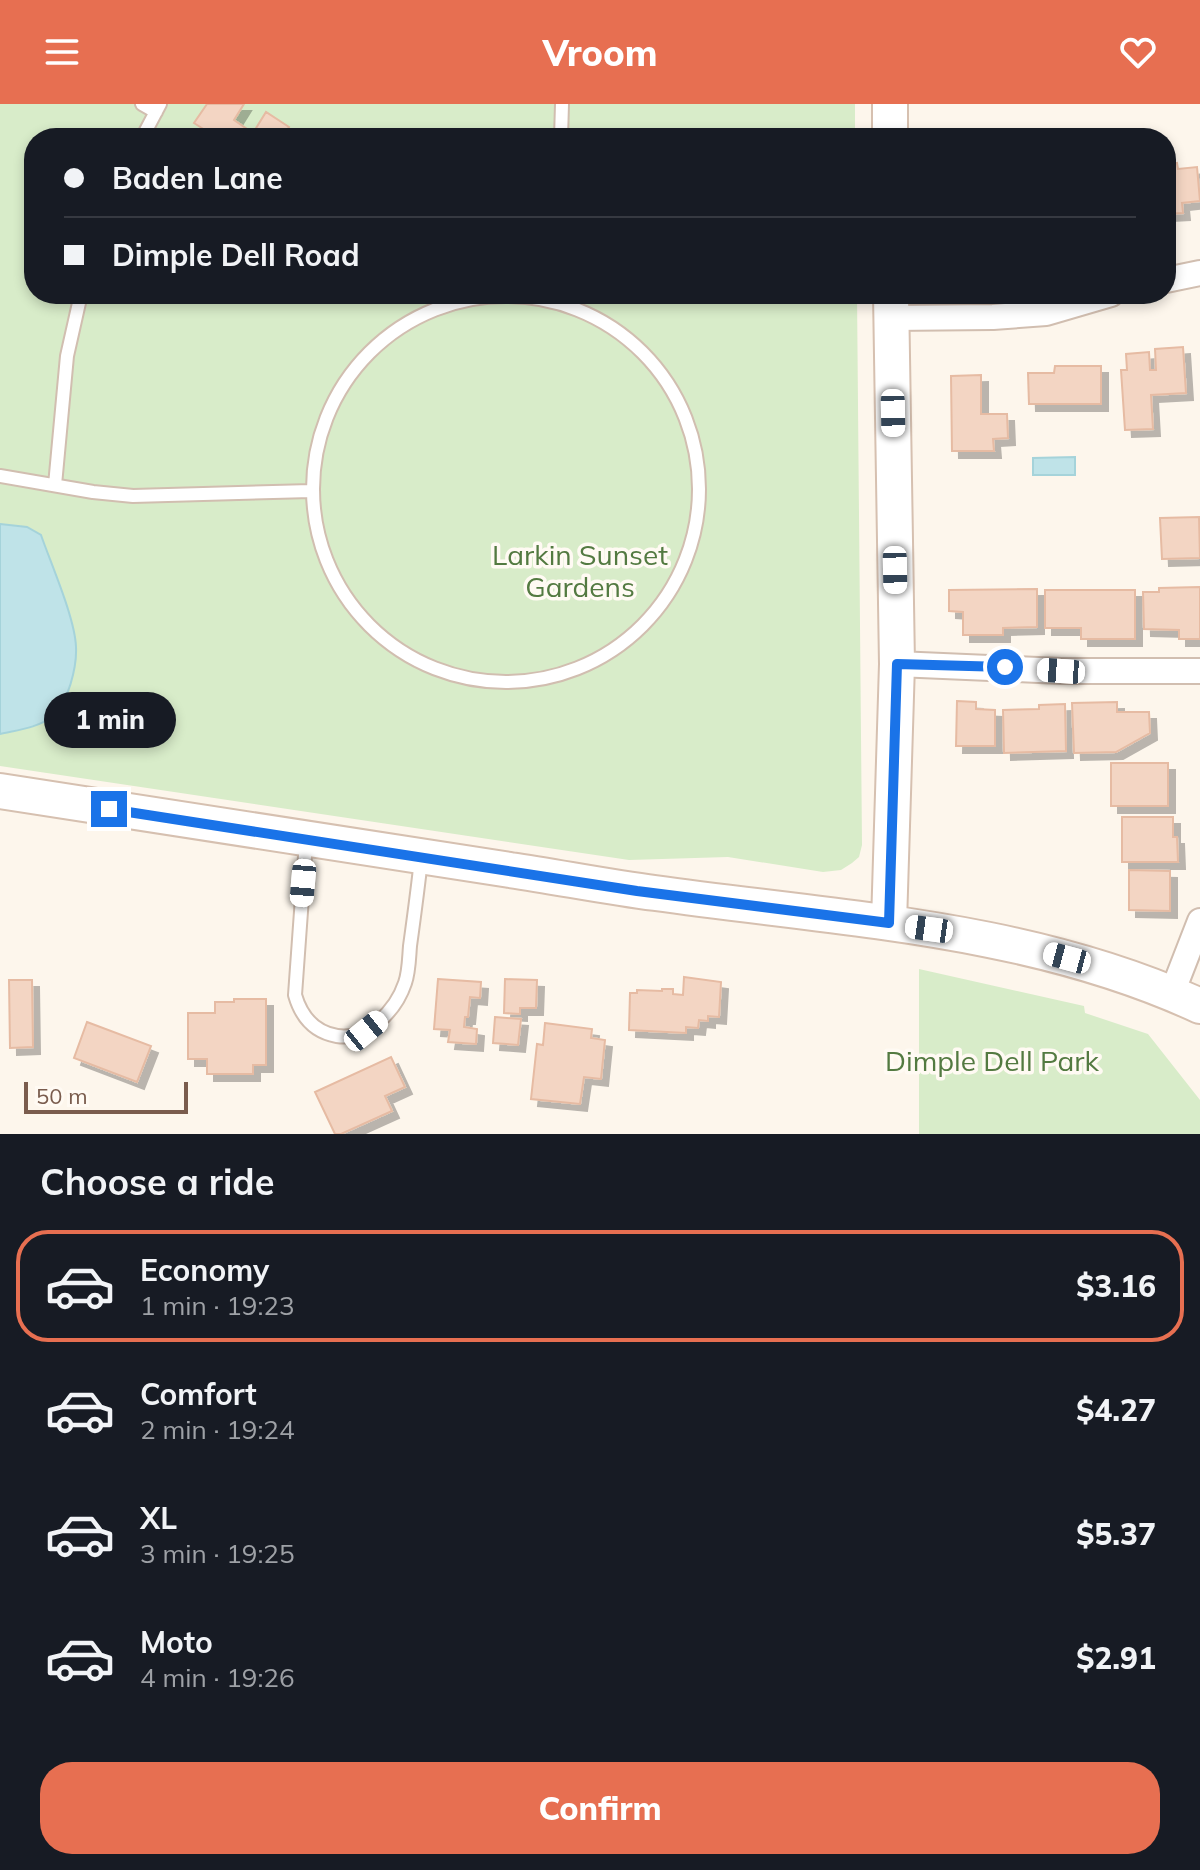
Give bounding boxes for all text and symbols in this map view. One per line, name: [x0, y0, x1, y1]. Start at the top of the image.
icon: menu: [40, 30, 84, 74]
text: Vroom: [542, 30, 658, 75]
icon: heart: [1116, 30, 1160, 74]
text: Baden Lane: [112, 159, 283, 197]
text: Dimple Dell Road: [112, 236, 360, 274]
car: [881, 389, 905, 437]
park label: Larkin Sunset Gardens: [492, 537, 668, 604]
car: [883, 546, 907, 594]
route start: [987, 649, 1023, 685]
car: [1036, 657, 1086, 685]
callout: 1 min: [43, 693, 175, 749]
text: 1 min: [75, 703, 145, 736]
route end: [91, 791, 127, 827]
car: [289, 858, 317, 908]
car: [904, 914, 954, 944]
car: [1041, 940, 1093, 976]
car: [340, 1007, 392, 1055]
park label: Dimple Dell Park: [885, 1043, 1100, 1078]
scale bar: [24, 1078, 188, 1114]
text: 50 m: [36, 1082, 87, 1110]
text: Choose a ride: [40, 1159, 274, 1204]
icon: car: [44, 1250, 116, 1322]
text: Economy: [140, 1251, 269, 1289]
text: $3.16: [1076, 1267, 1156, 1305]
text: 1 min · 19:23: [140, 1289, 295, 1322]
icon: car: [44, 1374, 116, 1446]
text: Comfort: [140, 1375, 257, 1413]
text: $4.27: [1076, 1391, 1156, 1429]
text: 2 min · 19:24: [140, 1413, 295, 1446]
icon: car: [44, 1498, 116, 1570]
text: XL: [140, 1499, 177, 1537]
text: $5.37: [1076, 1515, 1156, 1553]
text: 3 min · 19:25: [140, 1537, 295, 1570]
icon: car: [44, 1622, 116, 1694]
text: Moto: [140, 1623, 213, 1661]
text: $2.91: [1076, 1639, 1156, 1677]
text: 4 min · 19:26: [140, 1661, 295, 1694]
button: Confirm: [40, 1762, 1160, 1854]

